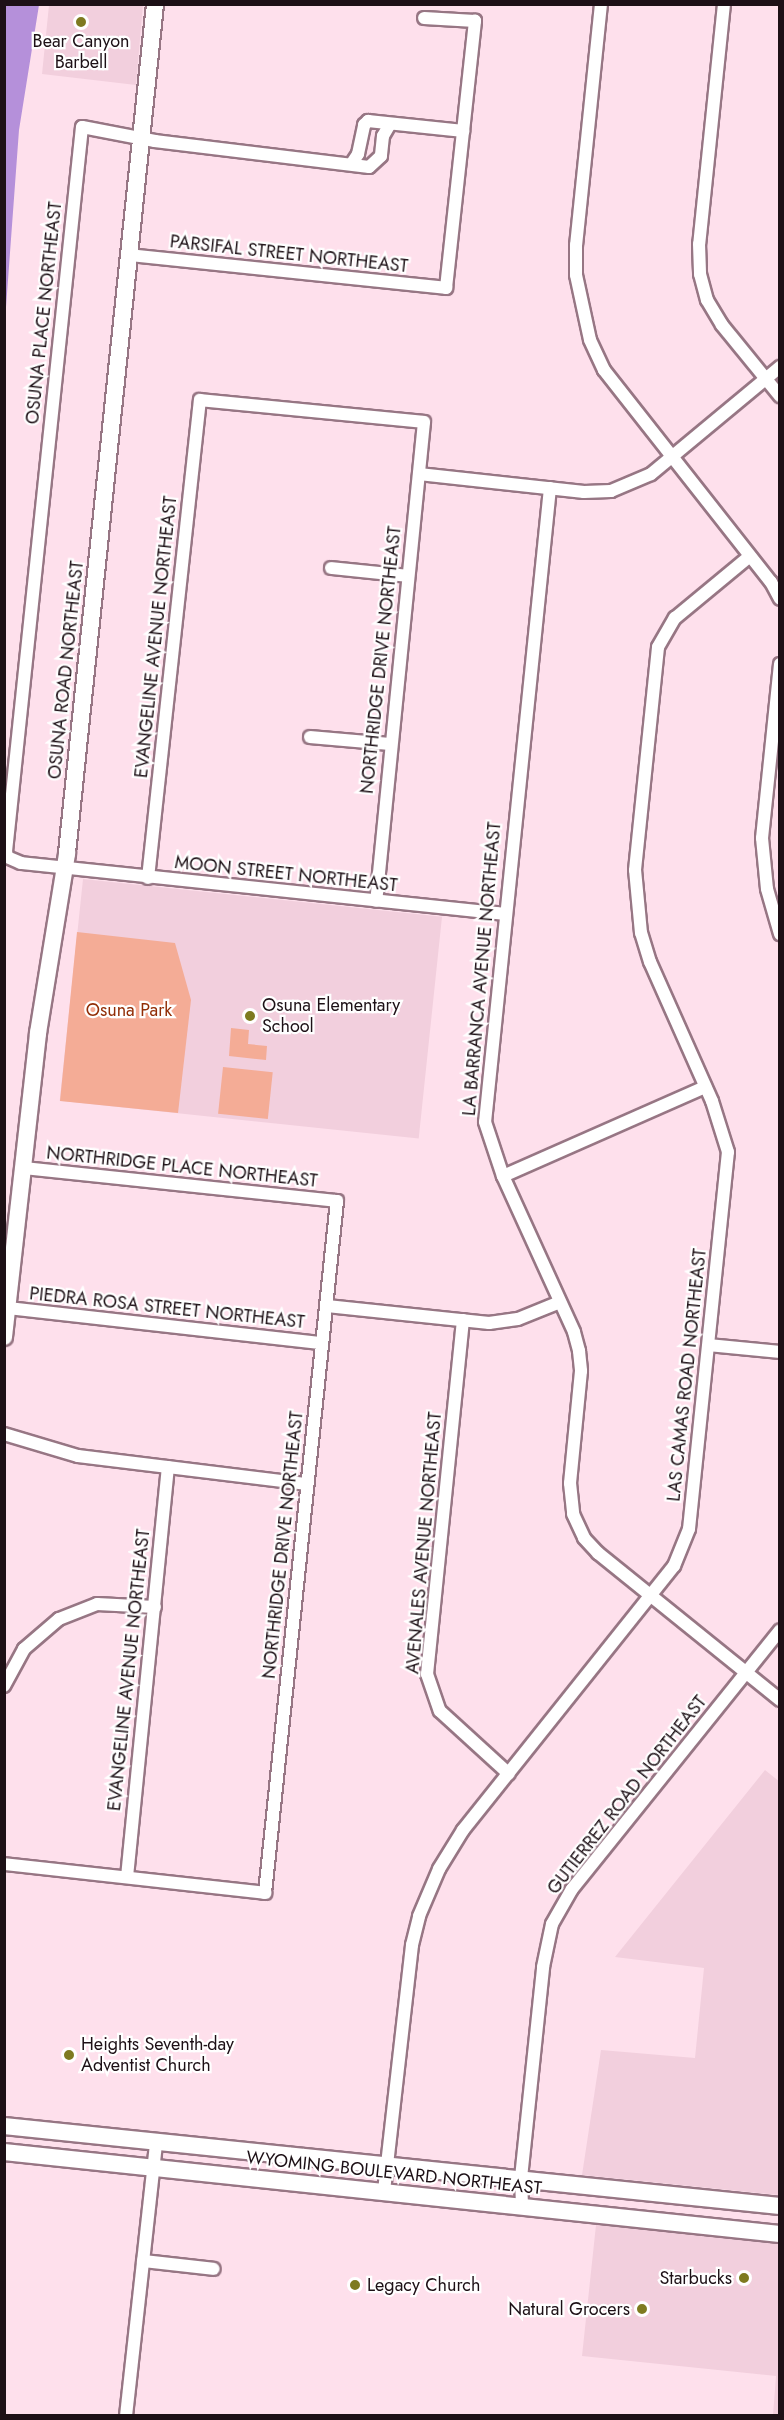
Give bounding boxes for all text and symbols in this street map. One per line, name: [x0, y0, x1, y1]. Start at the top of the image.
marker: Bear Canyon Barbell: [74, 15, 88, 29]
place label: Bear Canyon Barbell: [33, 31, 129, 74]
street label: OSUNA PLACE NORTHEAST: [22, 201, 66, 425]
street label: PARSIFAL STREET NORTHEAST: [169, 231, 409, 277]
street label: EVANGELINE AVENUE NORTHEAST: [130, 495, 182, 779]
street label: NORTHRIDGE DRIVE NORTHEAST: [356, 525, 406, 795]
street label: OSUNA ROAD NORTHEAST: [44, 560, 88, 780]
street label: LA BARRANCA AVENUE NORTHEAST: [458, 821, 506, 1117]
street label: MOON STREET NORTHEAST: [174, 852, 398, 896]
place label: Osuna Elementary School: [262, 995, 400, 1038]
park label: Osuna Park: [86, 999, 172, 1021]
marker: Osuna Elementary School: [243, 1009, 257, 1023]
street label: NORTHRIDGE PLACE NORTHEAST: [45, 1142, 319, 1192]
street label: LAS CAMAS ROAD NORTHEAST: [663, 1247, 711, 1503]
street label: PIEDRA ROSA STREET NORTHEAST: [28, 1283, 306, 1333]
street label: NORTHRIDGE DRIVE NORTHEAST: [258, 1410, 308, 1680]
street label: AVENALES AVENUE NORTHEAST: [402, 1411, 446, 1675]
street label: EVANGELINE AVENUE NORTHEAST: [103, 1528, 155, 1812]
street label: GUTIERREZ ROAD NORTHEAST: [543, 1691, 711, 1899]
place label: Heights Seventh-day Adventist Church: [81, 2034, 234, 2076]
marker: Heights Seventh-day Adventist Church: [62, 2048, 76, 2062]
street label: WYOMING BOULEVARD NORTHEAST: [245, 2147, 543, 2199]
place label: Starbucks: [659, 2267, 732, 2289]
marker: Starbucks: [737, 2271, 751, 2285]
place label: Legacy Church: [367, 2274, 480, 2296]
marker: Legacy Church: [348, 2278, 362, 2292]
place label: Natural Grocers: [508, 2298, 630, 2320]
marker: Natural Grocers: [635, 2302, 649, 2316]

